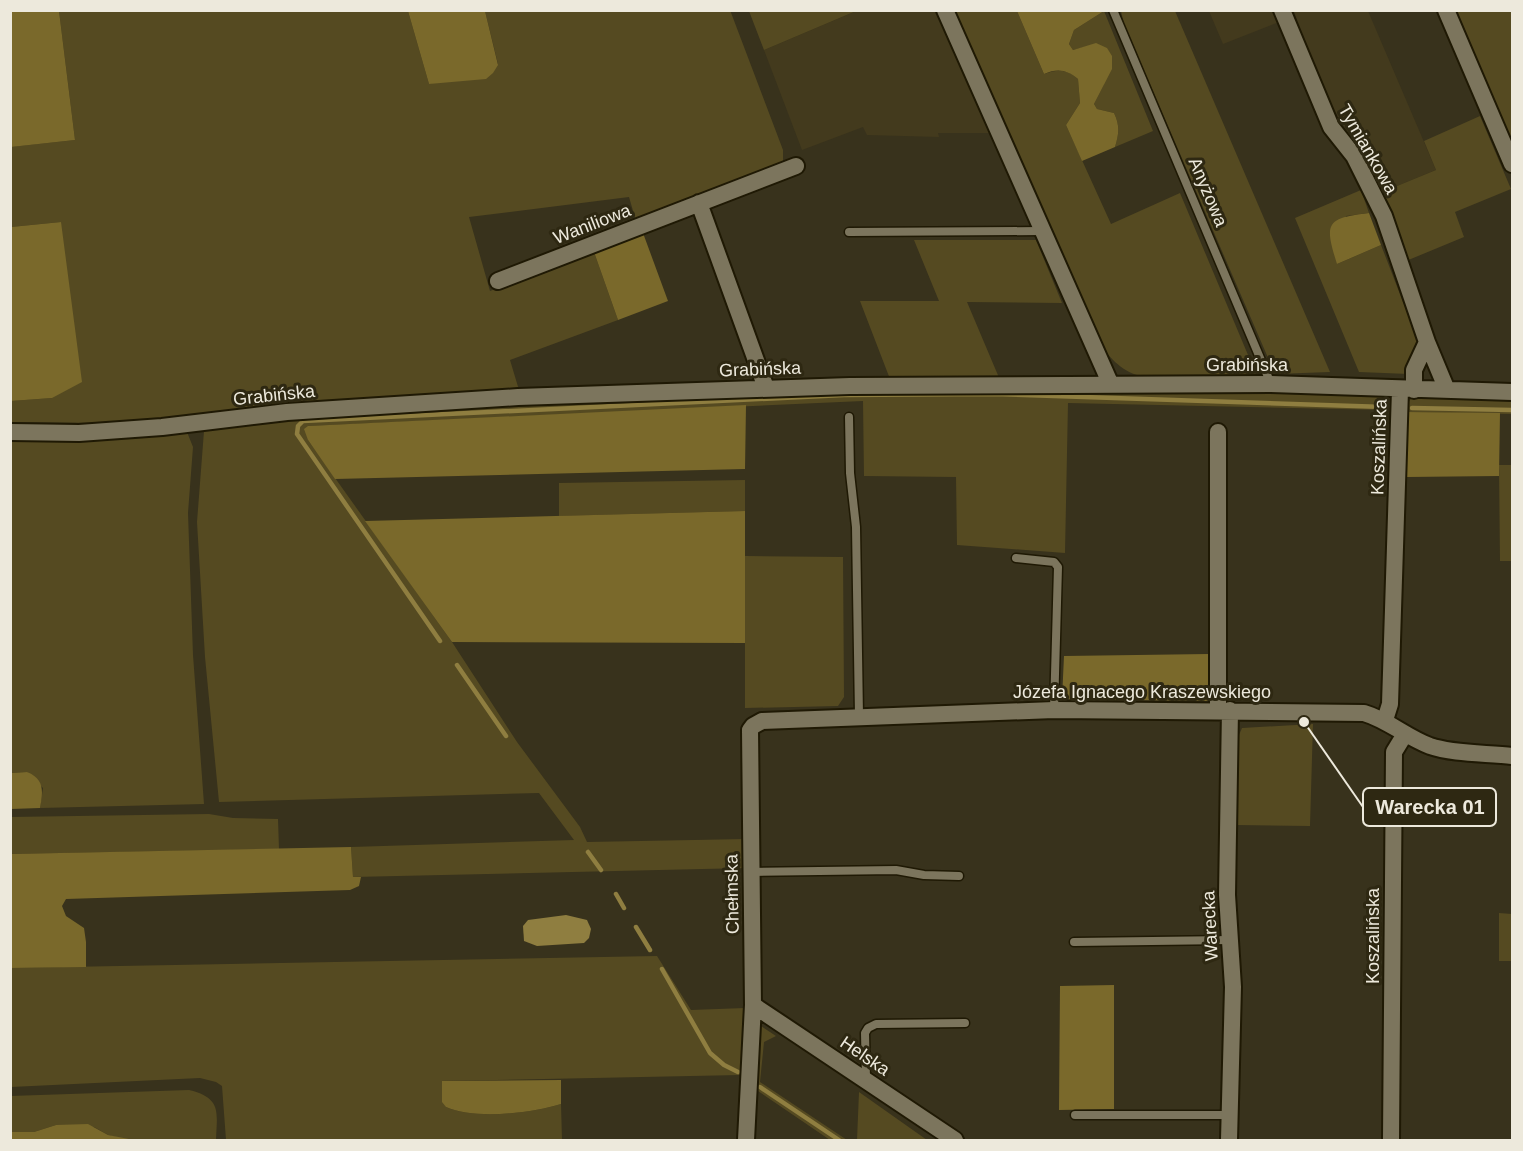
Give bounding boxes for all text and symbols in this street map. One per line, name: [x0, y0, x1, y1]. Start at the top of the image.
street label: Tymiankowa: [1334, 101, 1402, 198]
street label: Anyżowa: [1185, 154, 1232, 230]
street label: Waniliowa: [550, 200, 634, 248]
street label: Grabińska: [1206, 355, 1289, 375]
street label: Grabińska: [719, 358, 802, 380]
street label: Grabińska: [232, 381, 317, 409]
street label: Koszalińska: [1367, 398, 1391, 495]
street label: Józefa Ignacego Kraszewskiego: [1013, 682, 1271, 702]
callout: Warecka 01: [1363, 788, 1496, 826]
text: Warecka 01: [1375, 796, 1485, 818]
street label: Chełmska: [721, 853, 743, 934]
street label: Koszalińska: [1363, 887, 1383, 984]
street label: Warecka: [1198, 889, 1222, 962]
street label: Helska: [837, 1032, 894, 1080]

